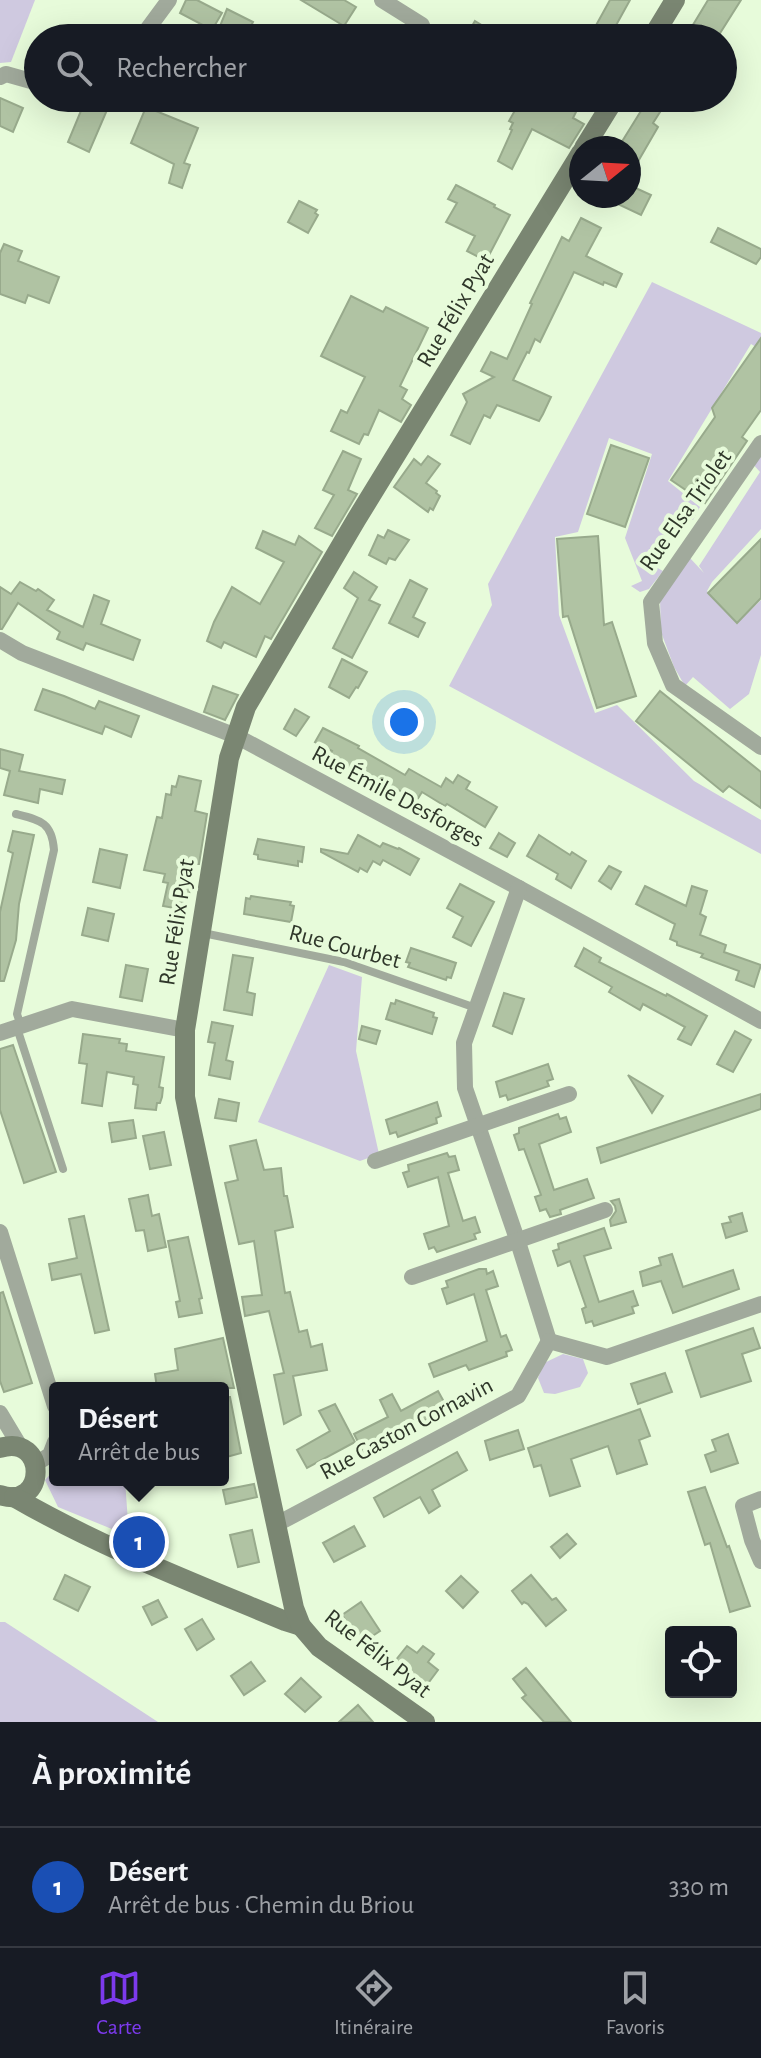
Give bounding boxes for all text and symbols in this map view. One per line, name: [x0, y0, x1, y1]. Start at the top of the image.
search box: [24, 24, 737, 112]
icon: search: [52, 46, 96, 90]
text: Rechercher: [116, 53, 247, 83]
north arrow: [569, 136, 641, 208]
street label: Rue Félix Pyat: [413, 249, 499, 372]
street label: Rue Elsa Triolet: [635, 445, 736, 575]
your location: [384, 702, 424, 742]
street label: Rue Émile Desforges: [308, 740, 488, 852]
street label: Rue Félix Pyat: [155, 857, 199, 987]
street label: Rue Courbet: [286, 921, 404, 973]
street label: Rue Gaston Cornavin: [316, 1373, 497, 1485]
popup: [49, 1382, 229, 1486]
text: Désert: [78, 1404, 158, 1434]
text: Arrêt de bus: [78, 1439, 200, 1465]
pin: 1: [113, 1512, 165, 1572]
street label: Rue Félix Pyat: [320, 1605, 435, 1703]
map controls: [665, 1626, 737, 1698]
button: locate: [665, 1626, 737, 1698]
text: À proximité: [32, 1757, 191, 1791]
text: Désert: [108, 1857, 188, 1887]
text: 1: [53, 1874, 63, 1900]
text: 330 m: [669, 1874, 729, 1900]
text: Arrêt de bus · Chemin du Briou: [108, 1892, 414, 1918]
tab: Carte: [96, 1966, 142, 2040]
tab: Itinéraire: [334, 1966, 413, 2040]
tab: Favoris: [606, 1966, 665, 2040]

